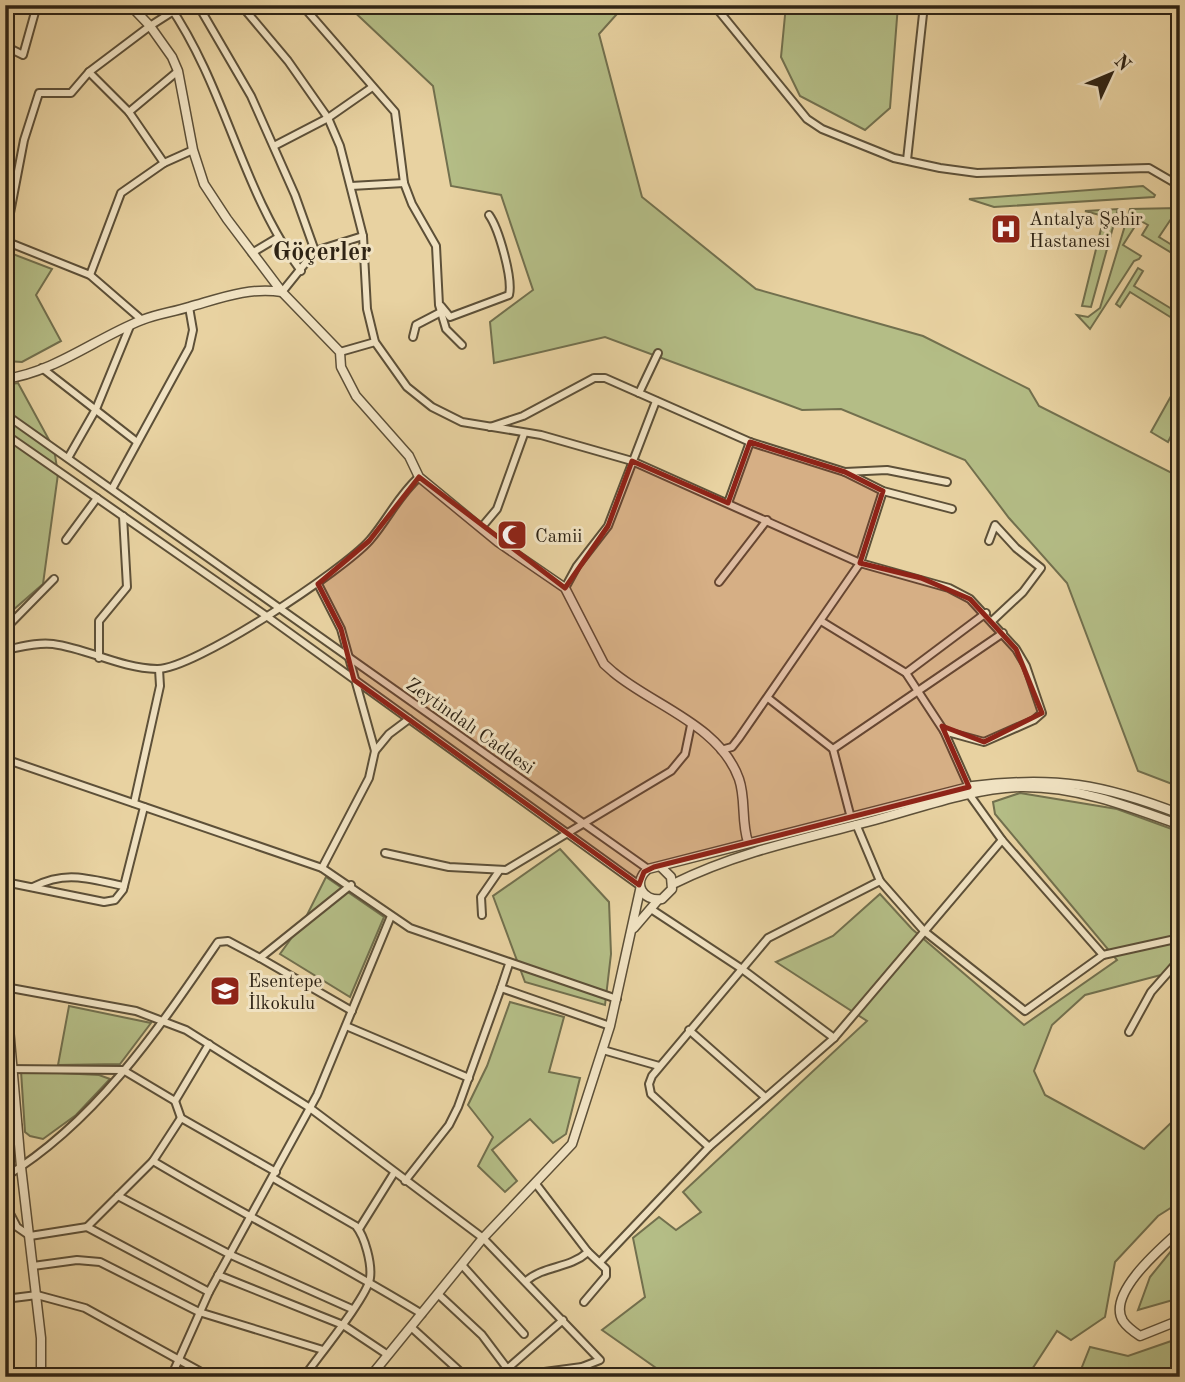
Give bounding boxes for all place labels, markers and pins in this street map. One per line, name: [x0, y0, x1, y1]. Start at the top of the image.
place label: Antalya Şehir Hastanesi: [1029, 211, 1143, 252]
hospital icon: Antalya Şehir Hastanesi: [989, 212, 1023, 246]
mosque icon: Camii: [495, 518, 529, 552]
place label: Camii: [535, 528, 582, 547]
place label: Esentepe İlkokulu: [248, 973, 322, 1014]
school or university icon: Esentepe İlkokulu: [208, 974, 242, 1008]

